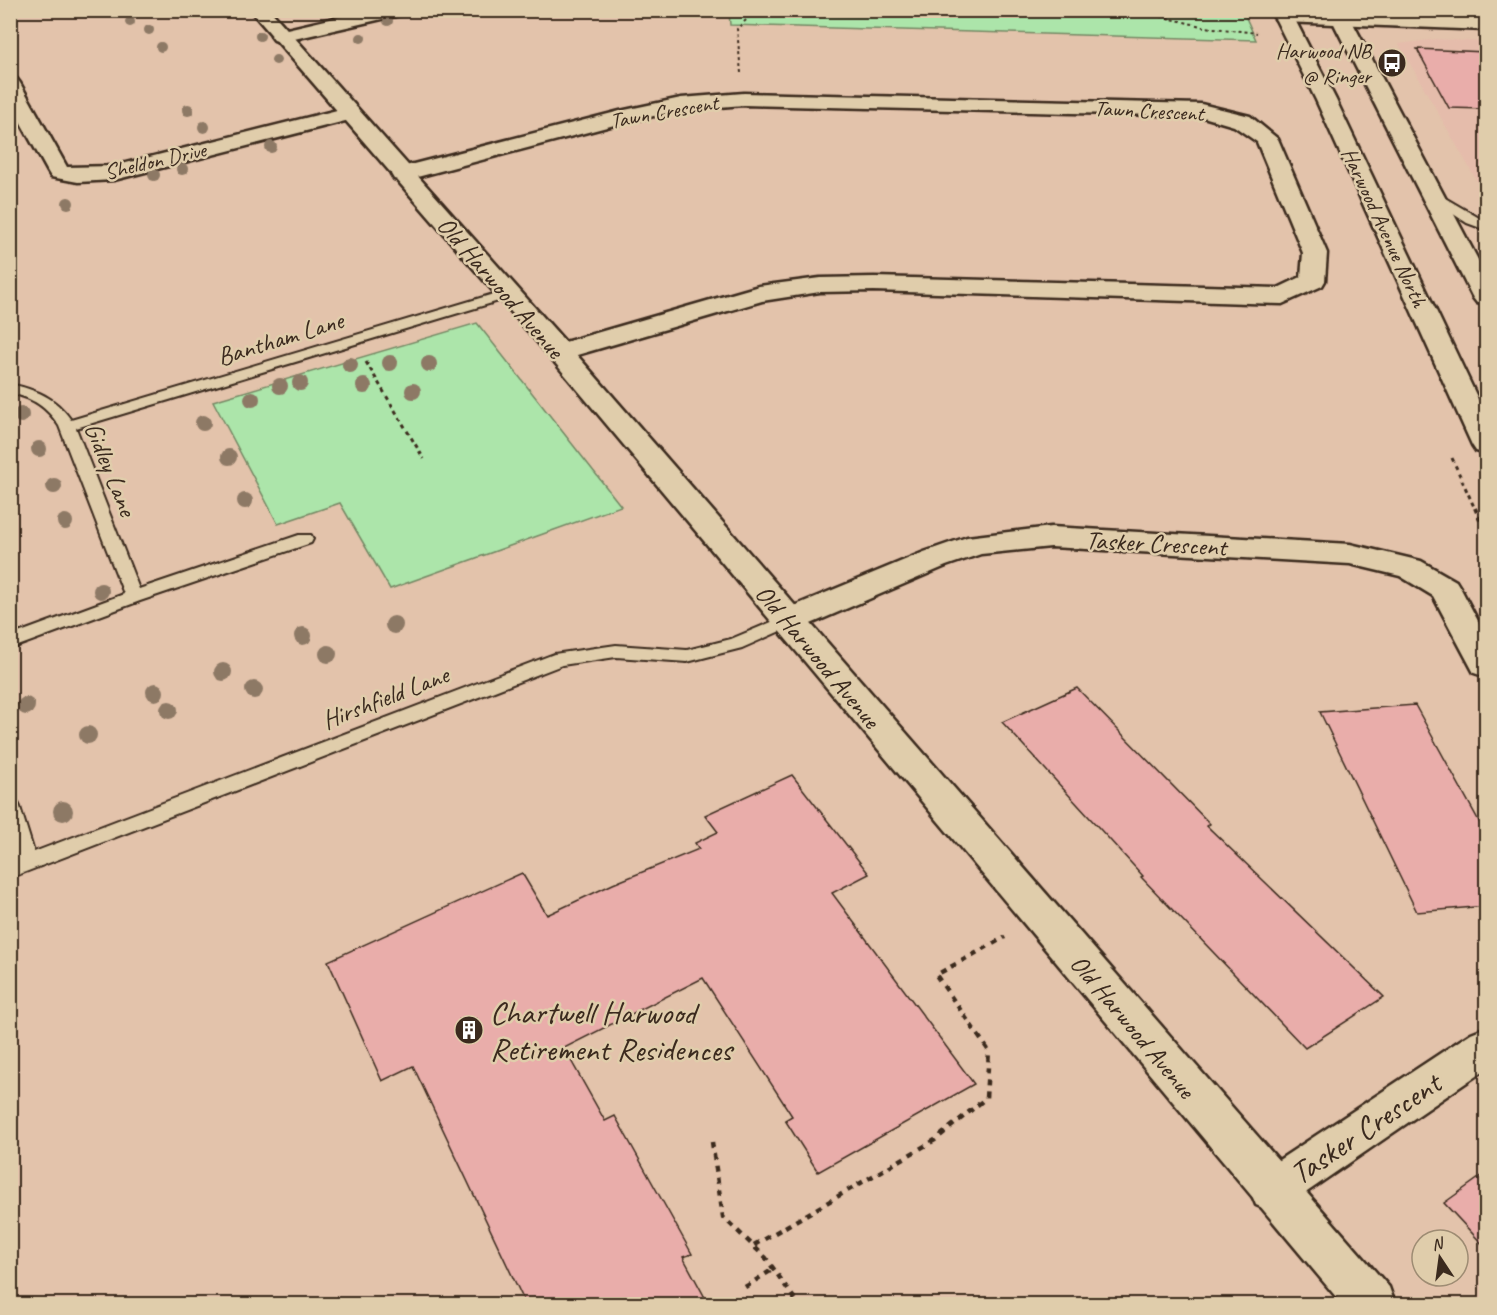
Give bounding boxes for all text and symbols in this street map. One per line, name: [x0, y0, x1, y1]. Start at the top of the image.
place label: Harwood NB @ Ringer: [1276, 37, 1373, 90]
bus stop icon: Harwood NB @ Ringer: [1376, 47, 1408, 79]
street label: Tawn Crescent: [608, 88, 723, 135]
street label: Tawn Crescent: [1094, 94, 1207, 128]
street label: Sheldon Drive: [102, 135, 210, 186]
street label: Harwood Avenue North: [1335, 143, 1434, 313]
street label: Old Harwood Avenue: [430, 209, 572, 366]
street label: Bantham Lane: [213, 303, 350, 373]
street label: Gidley Lane: [77, 418, 145, 523]
street label: Tasker Crescent: [1085, 523, 1230, 564]
street label: Old Harwood Avenue: [748, 578, 888, 736]
street label: Hirshfield Lane: [317, 657, 456, 737]
street label: Old Harwood Avenue: [1063, 948, 1203, 1106]
place label: Chartwell Harwood Retirement Residences: [490, 992, 735, 1070]
building icon: Chartwell Harwood Retirement Residences: [453, 1014, 485, 1046]
street label: Tasker Crescent: [1282, 1061, 1451, 1194]
north arrow: [1410, 1228, 1470, 1288]
text: N: [1430, 1233, 1447, 1255]

